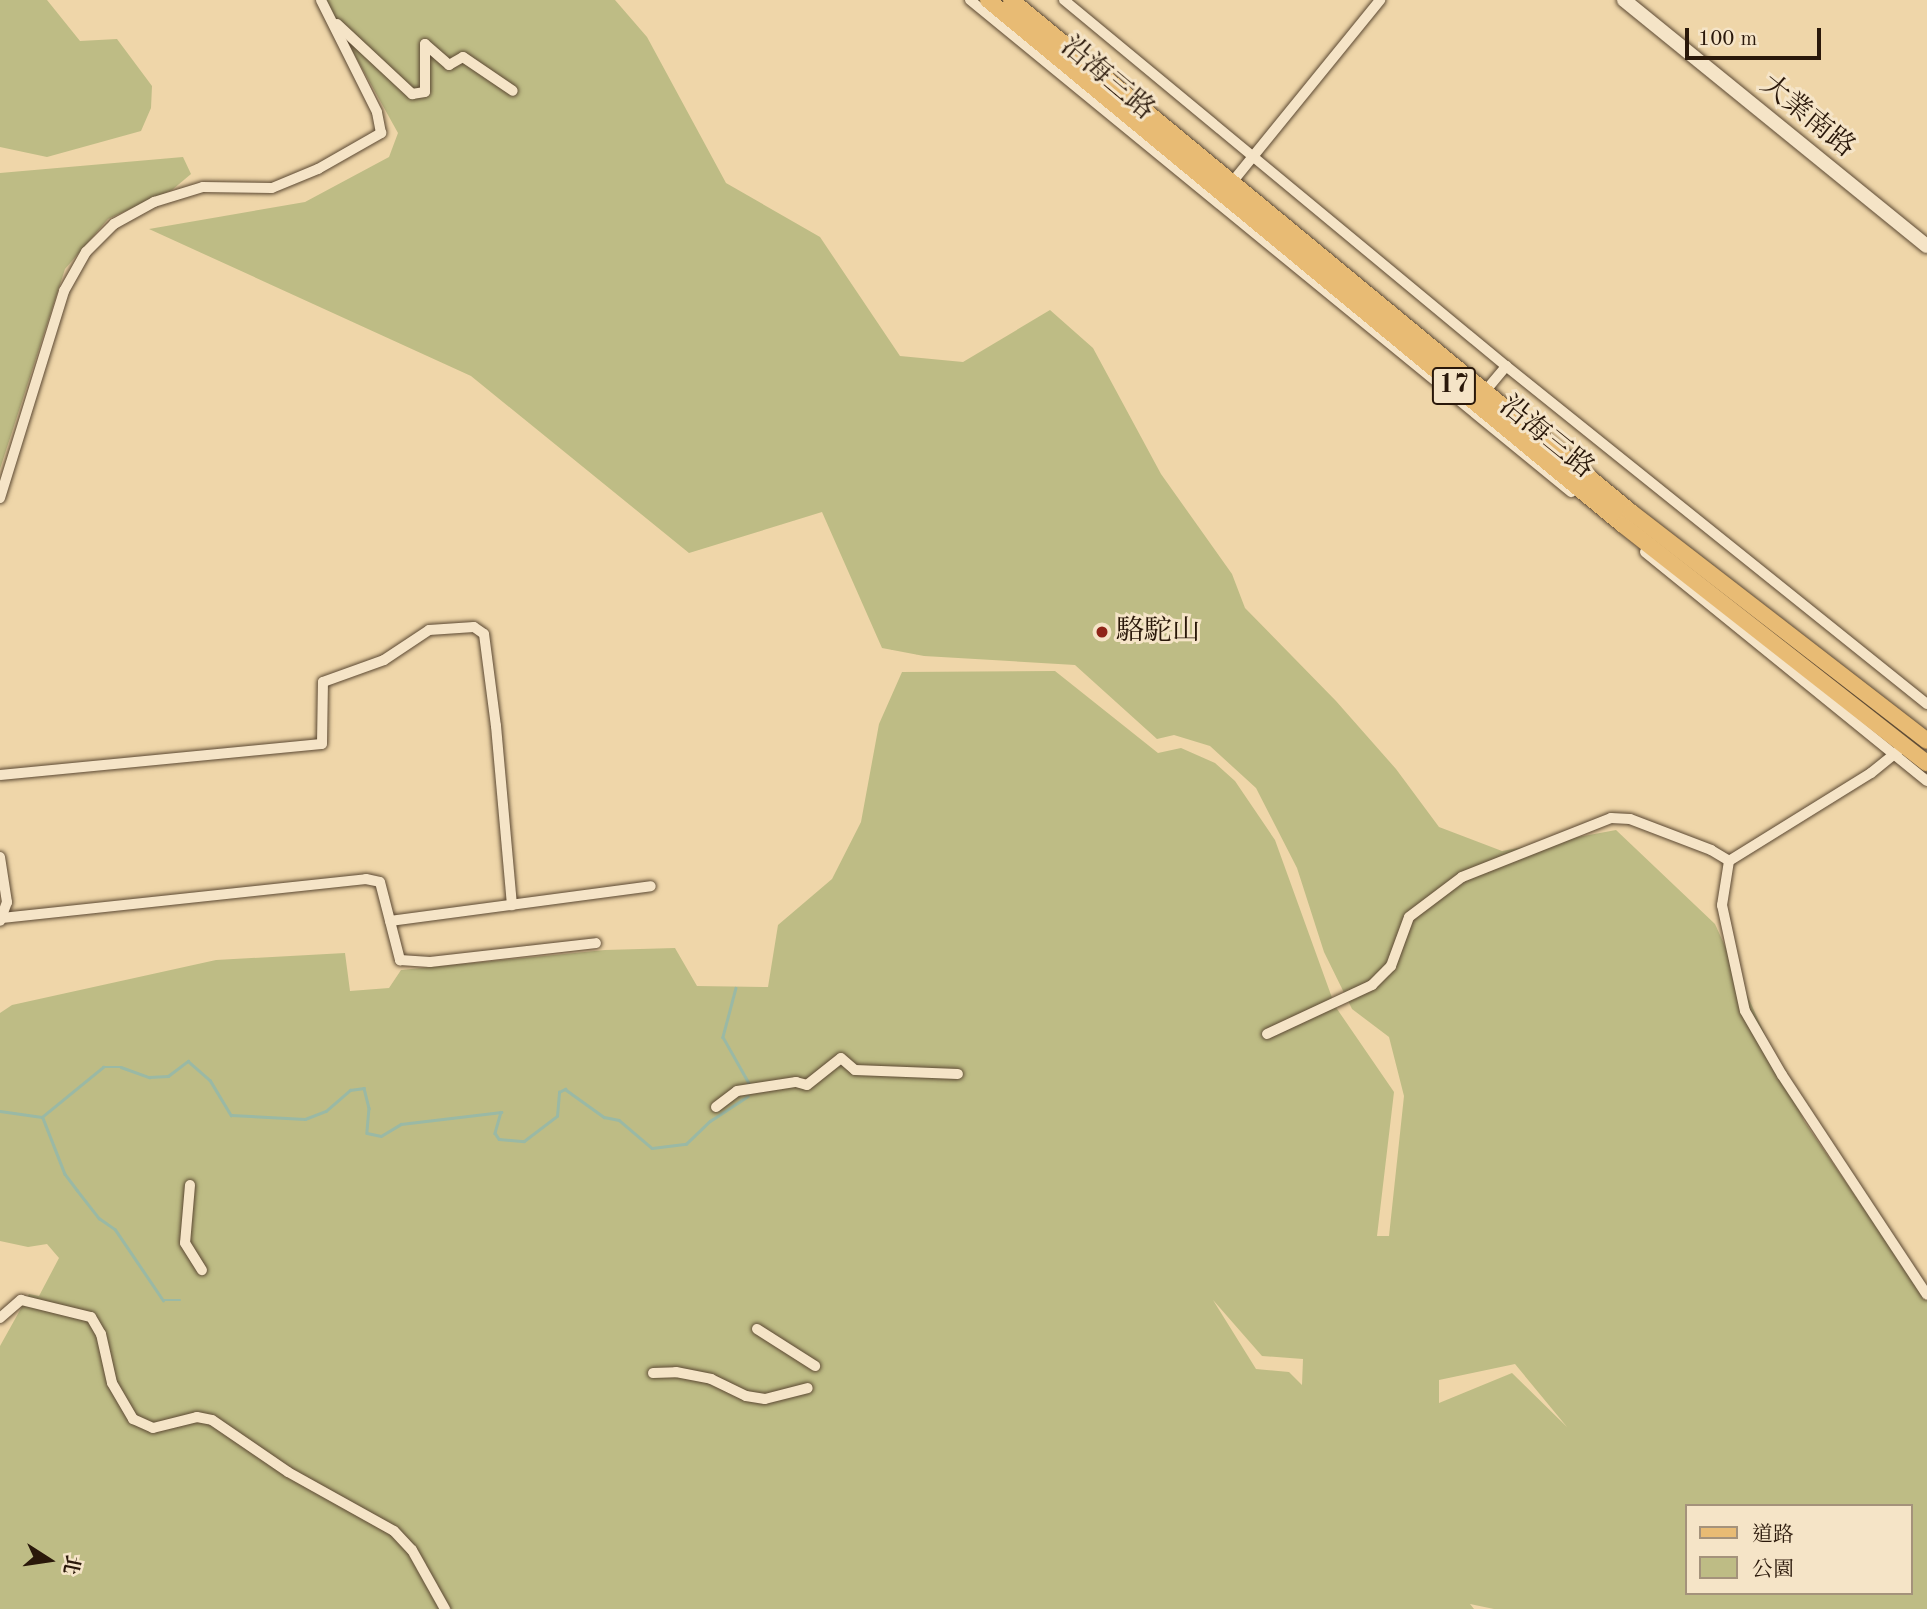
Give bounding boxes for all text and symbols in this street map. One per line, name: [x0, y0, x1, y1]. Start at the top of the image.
scale bar: [1689, 14, 1826, 58]
text: 100 m: [1698, 29, 1757, 50]
street label: 沿海三路: [1053, 30, 1161, 128]
street label: 大業南路: [1753, 69, 1861, 165]
road number: 17: [1431, 364, 1477, 408]
street label: 沿海三路: [1492, 390, 1600, 486]
place label: 駱駝山: [1116, 615, 1200, 649]
marker: 駱駝山: [1094, 624, 1110, 640]
legend: [1686, 1504, 1913, 1595]
north arrow: [14, 1525, 84, 1595]
text: 道路: [1752, 1525, 1794, 1546]
text: 北: [59, 1553, 81, 1576]
text: 公園: [1752, 1560, 1794, 1581]

